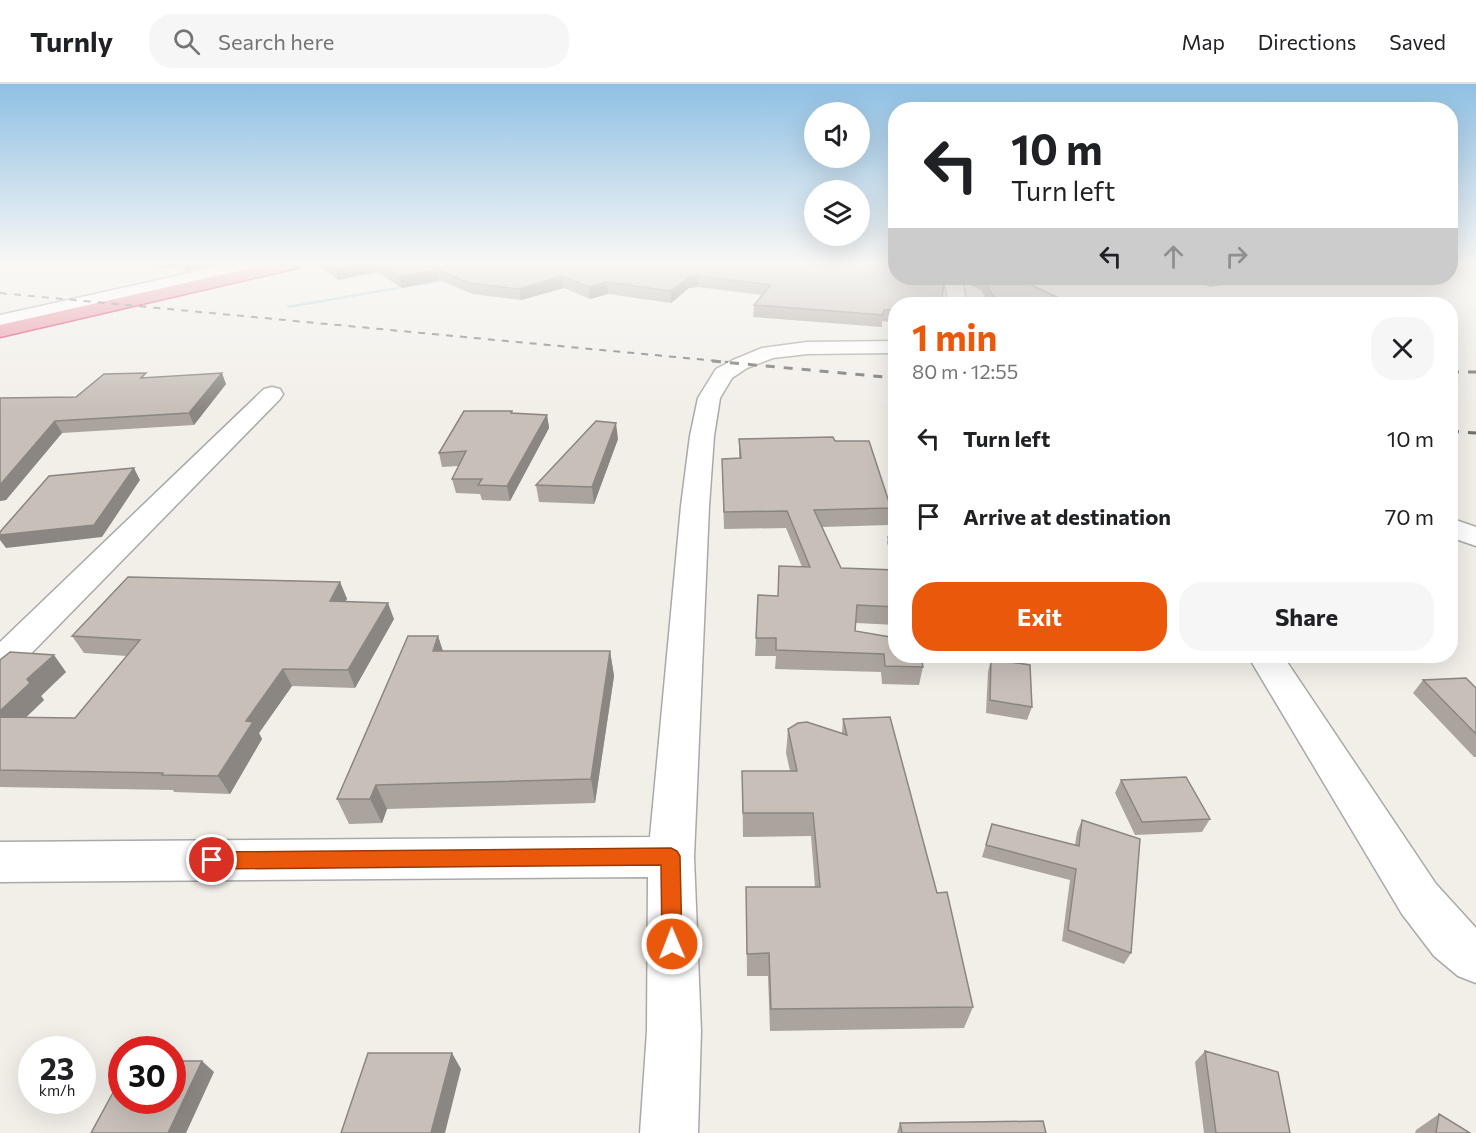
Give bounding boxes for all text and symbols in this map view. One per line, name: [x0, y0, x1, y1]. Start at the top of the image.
search box: [149, 14, 569, 68]
text: Turnly: [30, 24, 113, 58]
icon: search: [170, 25, 203, 58]
text: Search here: [218, 28, 334, 55]
text: Map: [1182, 29, 1225, 54]
text: Directions: [1258, 29, 1356, 54]
text: Saved: [1389, 29, 1446, 54]
map controls: [804, 102, 870, 246]
button: sound: [804, 102, 870, 168]
text: 10 m: [1011, 122, 1103, 174]
icon: left: [912, 126, 990, 204]
text: Turn left: [1011, 174, 1115, 207]
button: layers: [804, 180, 870, 246]
icon: left: [1094, 240, 1127, 273]
icon: ahead: [1157, 240, 1190, 273]
icon: right: [1220, 240, 1253, 273]
text: 1 min: [912, 314, 997, 358]
button: close: [1371, 317, 1434, 380]
text: 80 m · 12:55: [912, 359, 1018, 383]
icon: left: [912, 422, 945, 455]
text: Turn left: [963, 425, 1050, 452]
text: 10 m: [1387, 425, 1434, 452]
icon: arrive: [912, 500, 945, 533]
text: Arrive at destination: [963, 503, 1171, 530]
text: 70 m: [1385, 503, 1434, 530]
button: Exit: [912, 582, 1167, 651]
button: Share: [1179, 582, 1434, 651]
pin: [186, 834, 237, 885]
icon: arrive: [195, 843, 228, 876]
position arrow: [640, 912, 704, 976]
speed limit sign: 30: [108, 1036, 186, 1114]
text: 23: [40, 1049, 74, 1086]
text: km/h: [39, 1081, 75, 1099]

